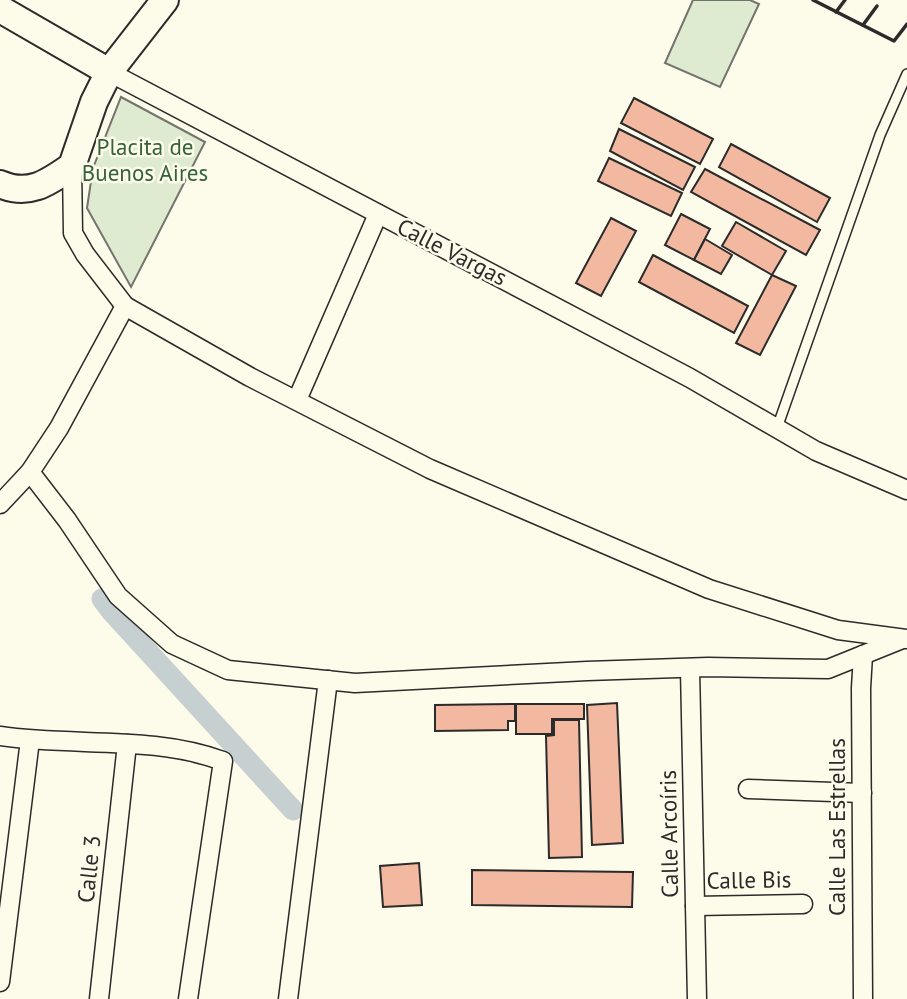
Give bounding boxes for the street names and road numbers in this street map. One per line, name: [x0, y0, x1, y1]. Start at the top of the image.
street label: Calle Vargas: [392, 212, 512, 292]
street label: Calle Las Estrellas: [822, 738, 851, 916]
street label: Calle Arcoíris: [653, 770, 684, 898]
street label: Calle 3: [71, 834, 106, 904]
street label: Calle Bis: [706, 864, 792, 895]

